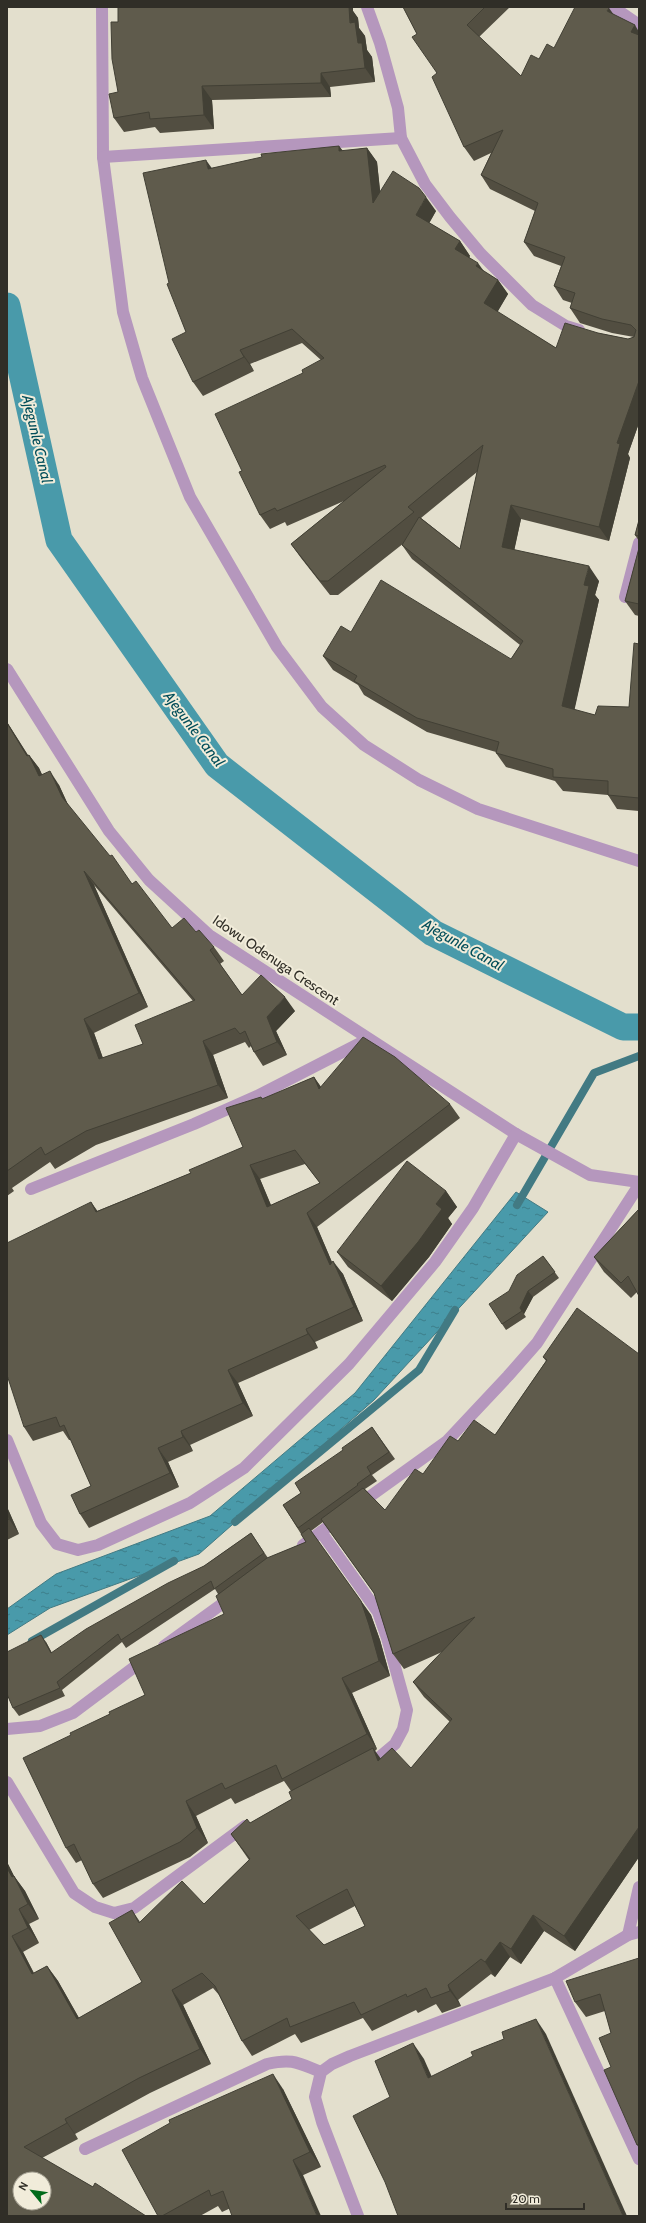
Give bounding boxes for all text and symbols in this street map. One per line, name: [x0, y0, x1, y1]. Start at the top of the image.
water label: Ajegunle Canal: [18, 392, 56, 485]
water label: Ajegunle Canal: [159, 687, 229, 771]
street label: Idowu Odenuga Crescent: [209, 911, 343, 1009]
water label: Ajegunle Canal: [418, 915, 507, 975]
north arrow: [12, 2171, 52, 2211]
text: N: [15, 2179, 31, 2193]
scale bar: [506, 2185, 584, 2211]
text: 20 m: [512, 2191, 540, 2206]

